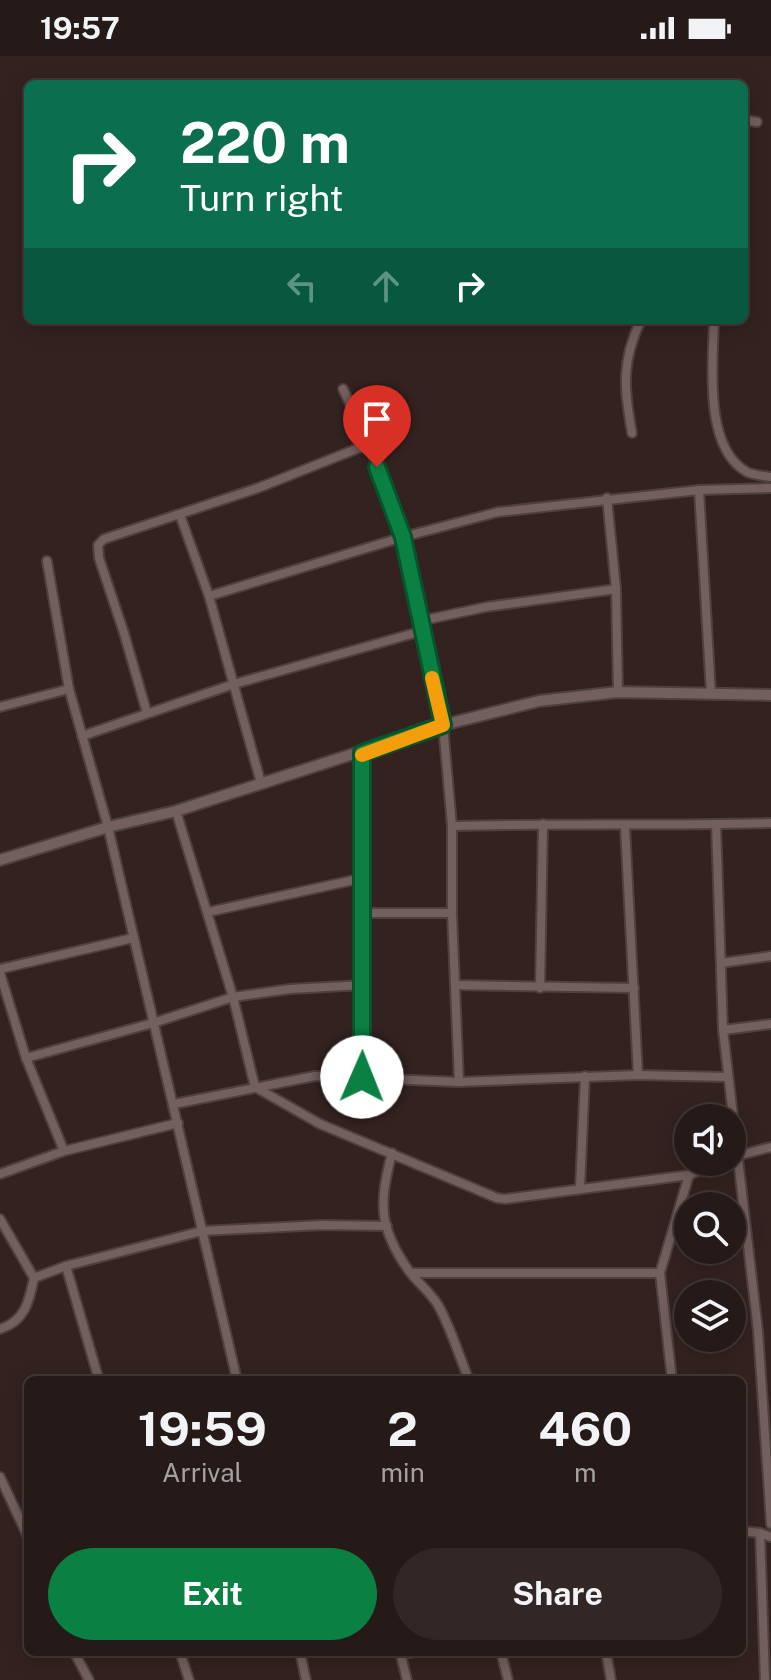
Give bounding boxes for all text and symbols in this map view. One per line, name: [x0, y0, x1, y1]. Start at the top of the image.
text: 19:57: [40, 10, 120, 46]
text: 220 m: [180, 110, 350, 176]
icon: right: [48, 112, 152, 216]
text: Turn right: [180, 177, 343, 219]
icon: left: [280, 264, 324, 308]
icon: ahead: [364, 264, 408, 308]
icon: right: [448, 264, 492, 308]
pin: [343, 385, 411, 467]
icon: arrive: [355, 397, 399, 441]
position arrow: [320, 1035, 404, 1119]
map controls: [674, 1104, 746, 1352]
button: sound: [674, 1104, 746, 1176]
button: search: [674, 1192, 746, 1264]
button: layers: [674, 1280, 746, 1352]
text: 19:59: [138, 1400, 267, 1457]
text: 2: [387, 1400, 418, 1457]
text: 460: [538, 1400, 632, 1457]
text: Arrival: [162, 1457, 242, 1488]
text: min: [381, 1457, 425, 1488]
text: m: [574, 1457, 597, 1488]
button: Exit: [48, 1548, 377, 1640]
button: Share: [393, 1548, 722, 1640]

